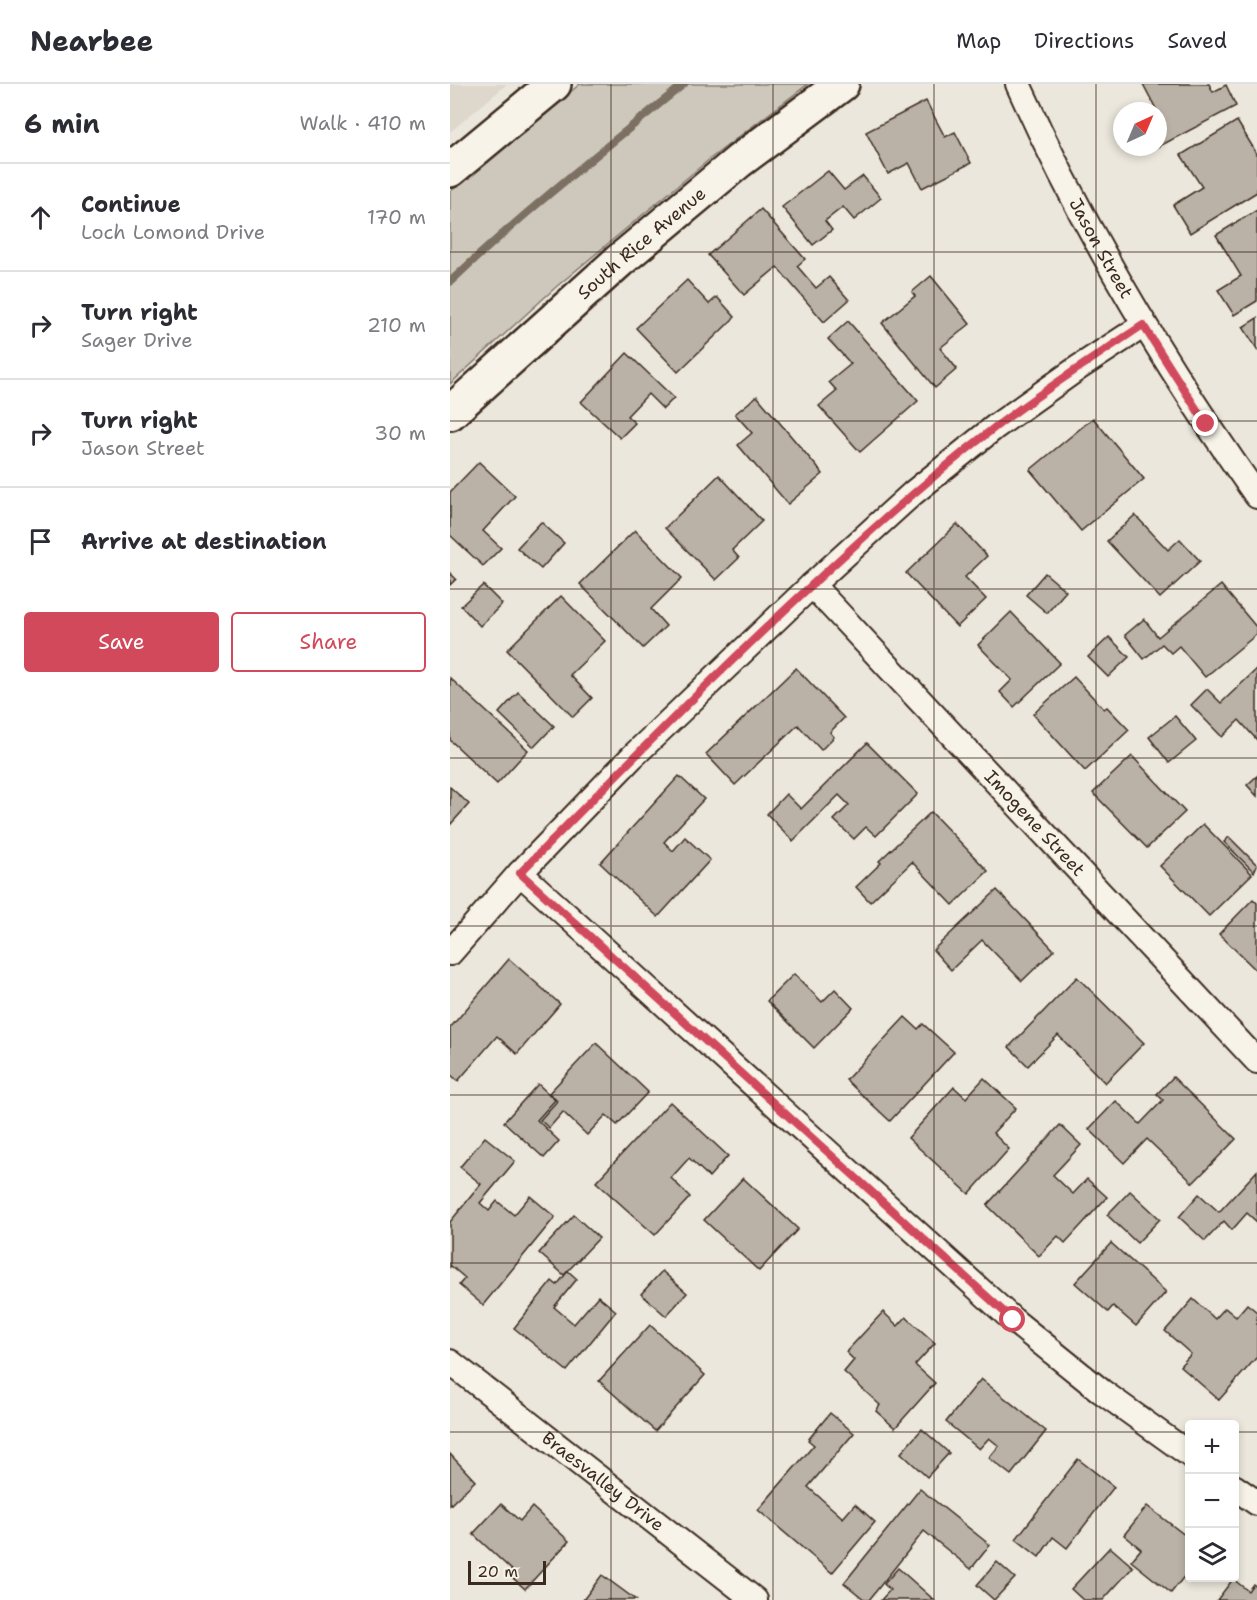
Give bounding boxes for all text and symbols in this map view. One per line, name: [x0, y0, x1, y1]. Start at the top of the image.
text: Nearbee: [30, 22, 153, 60]
text: Map: [956, 27, 1001, 55]
text: Directions: [1034, 27, 1134, 55]
text: Saved: [1167, 27, 1227, 55]
north arrow: [1113, 102, 1167, 156]
text: 6 min: [24, 106, 100, 141]
text: Walk · 410 m: [300, 110, 426, 136]
street label: South Rice Avenue: [572, 182, 711, 305]
text: Continue: [81, 190, 181, 219]
street label: Jason Street: [1063, 194, 1139, 303]
icon: ahead: [24, 201, 57, 234]
text: 170 m: [367, 204, 426, 230]
text: Loch Lomond Drive: [81, 219, 265, 245]
text: Turn right: [81, 298, 198, 327]
icon: right: [24, 309, 57, 342]
text: 210 m: [367, 312, 426, 338]
text: Sager Drive: [81, 327, 192, 353]
text: Turn right: [81, 406, 198, 435]
route end: [1192, 410, 1218, 436]
icon: right: [24, 417, 57, 450]
text: 30 m: [374, 420, 426, 446]
text: Jason Street: [81, 435, 205, 461]
icon: arrive: [24, 525, 57, 558]
text: Arrive at destination: [81, 527, 327, 556]
button: Save: [24, 612, 219, 672]
button: Share: [231, 612, 426, 672]
street label: Imogene Street: [979, 765, 1090, 881]
route start: [999, 1306, 1025, 1332]
map controls: [1185, 1420, 1239, 1582]
button: +: [1185, 1420, 1239, 1474]
street label: Braesvalley Drive: [537, 1426, 669, 1537]
button: −: [1185, 1474, 1239, 1528]
button: layers: [1185, 1528, 1239, 1582]
scale bar: [468, 1558, 546, 1586]
text: 20 m: [477, 1561, 518, 1582]

